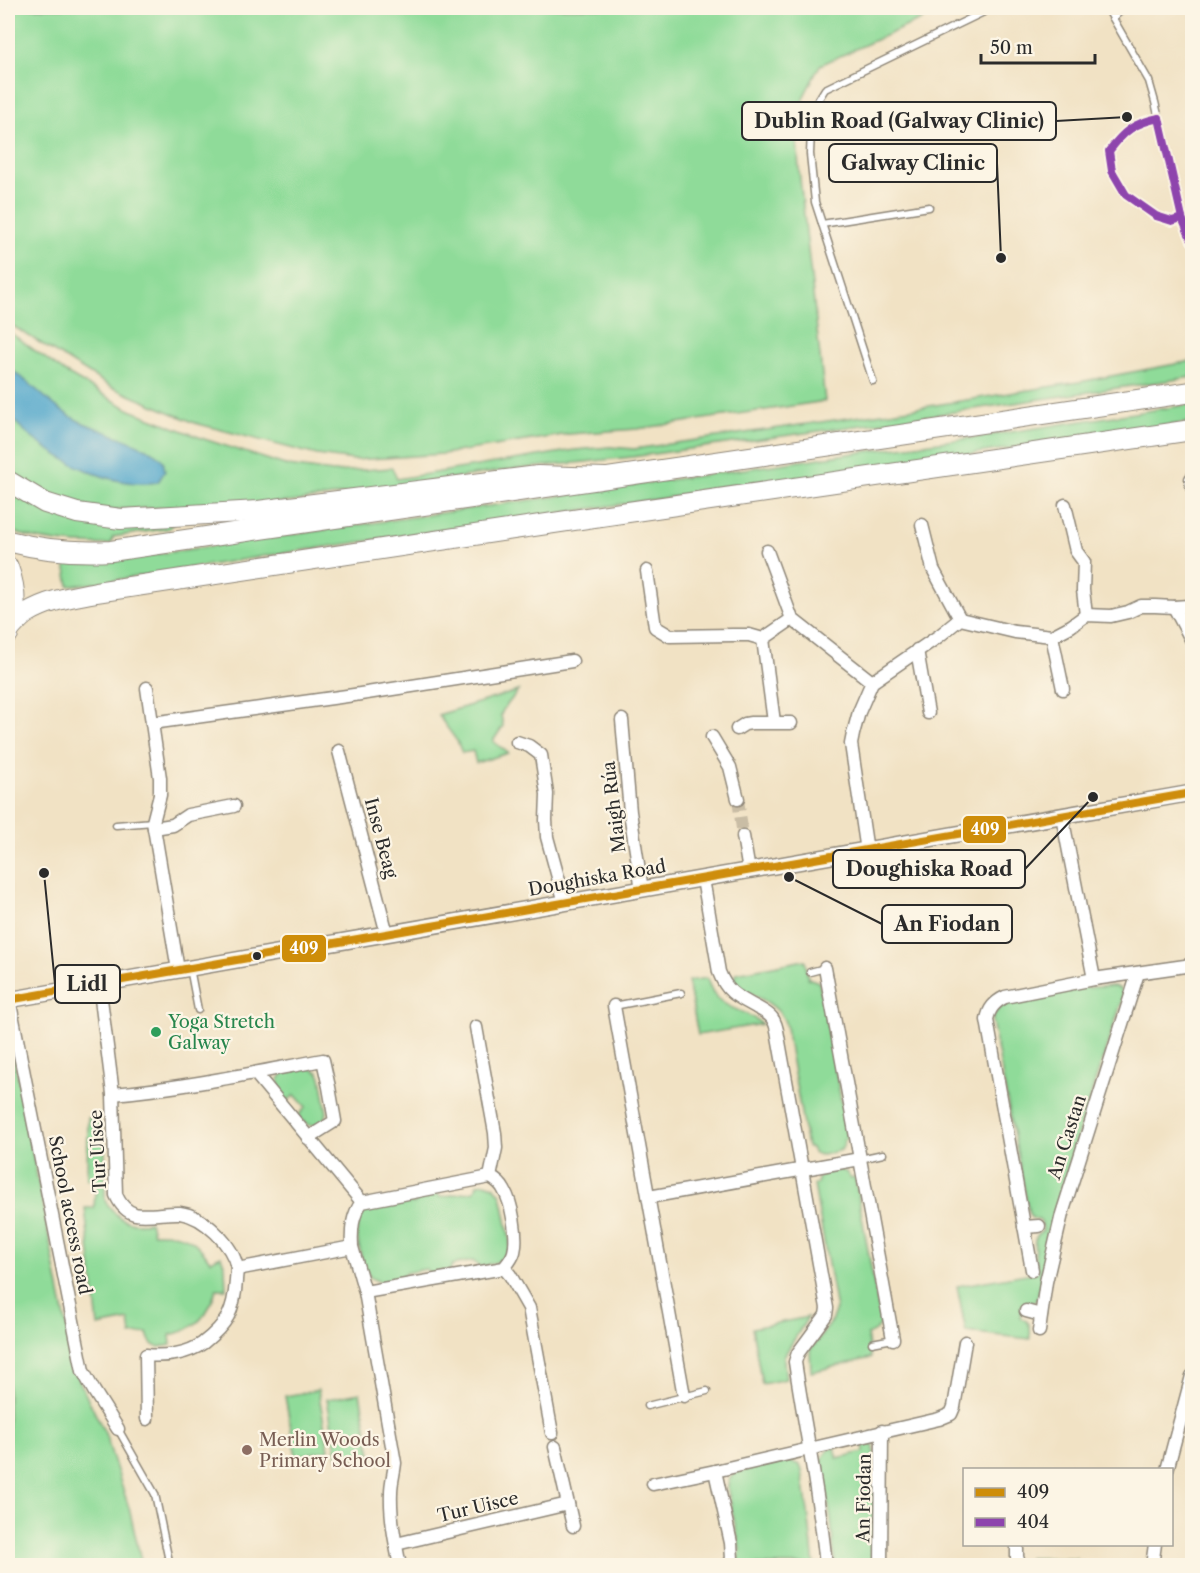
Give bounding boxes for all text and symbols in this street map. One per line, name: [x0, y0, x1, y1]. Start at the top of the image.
scale bar: [981, 27, 1095, 65]
text: 50 m: [990, 37, 1033, 59]
callout: Dublin Road (Galway Clinic): [742, 102, 1056, 140]
text: Dublin Road (Galway Clinic): [754, 109, 1044, 133]
callout: Galway Clinic: [829, 144, 997, 182]
text: Galway Clinic: [841, 151, 985, 175]
street label: Maigh Rúa: [597, 759, 631, 854]
street label: Inse Beag: [360, 795, 402, 881]
line badge: 409: [962, 815, 1007, 844]
text: 409: [970, 819, 1000, 839]
callout: Doughiska Road: [833, 850, 1025, 888]
street label: Doughiska Road: [526, 855, 668, 901]
text: Doughiska Road: [845, 857, 1013, 881]
callout: An Fiodan: [882, 905, 1012, 943]
text: An Fiodan: [893, 912, 1000, 936]
line badge: 409: [281, 934, 327, 963]
text: 409: [289, 938, 319, 958]
unlabelled marker: [251, 950, 263, 962]
callout: Lidl: [55, 965, 120, 1003]
text: Lidl: [66, 972, 108, 996]
place label: Yoga Stretch Galway: [167, 1011, 275, 1054]
marker: Yoga Stretch Galway: [149, 1025, 163, 1039]
street label: An Castan: [1043, 1092, 1091, 1183]
street label: Tur Uisce: [85, 1109, 111, 1193]
street label: School access road: [44, 1134, 96, 1296]
place label: Merlin Woods Primary School: [259, 1429, 391, 1472]
marker: Merlin Woods Primary School: [240, 1443, 254, 1457]
street label: An Fiodan: [852, 1453, 876, 1544]
legend: [963, 1468, 1173, 1546]
text: 409: [1017, 1481, 1049, 1503]
street label: Tur Uisce: [435, 1487, 521, 1527]
text: 404: [1017, 1511, 1049, 1533]

